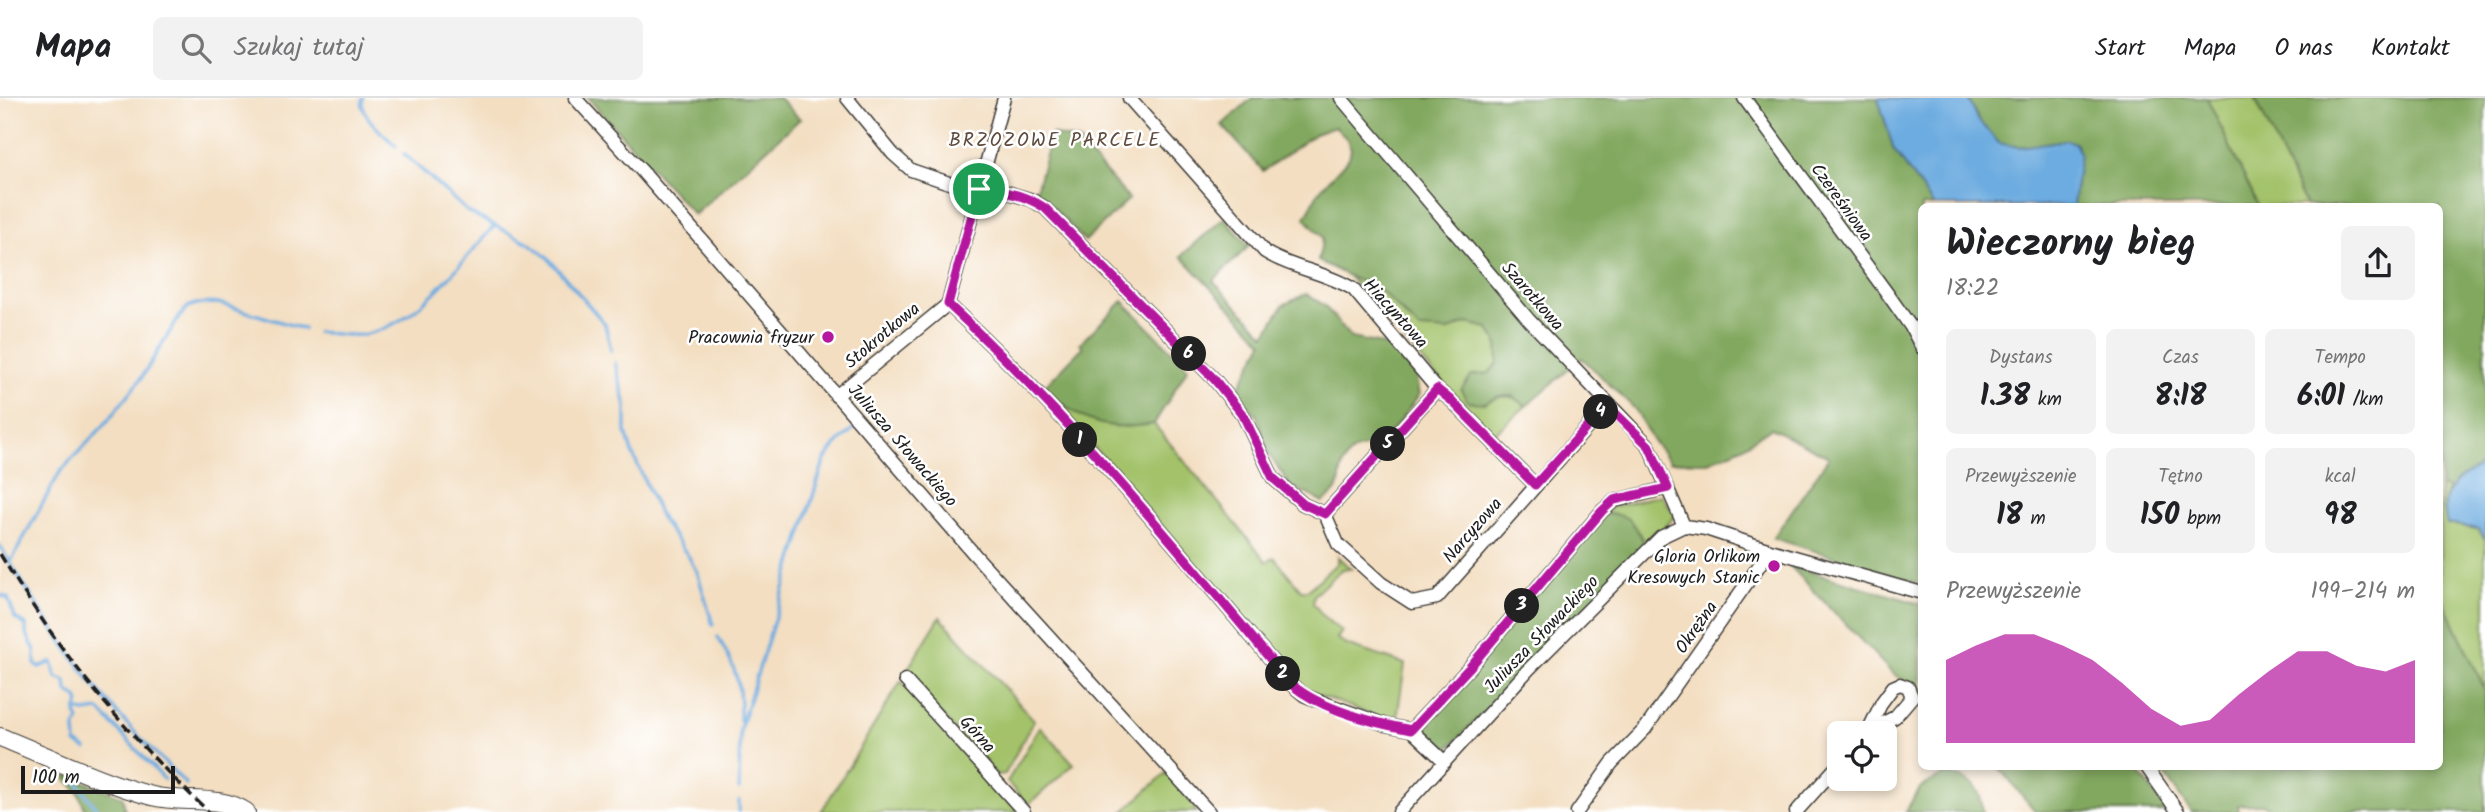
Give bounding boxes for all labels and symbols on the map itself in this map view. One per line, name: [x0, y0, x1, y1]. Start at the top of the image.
district label: BRZOZOWE PARCELE: [949, 126, 1161, 156]
street label: Czereśniowa: [1802, 157, 1879, 248]
pin: [949, 159, 1009, 219]
street label: Szarotkowa: [1493, 256, 1570, 338]
street label: Hiacyntowa: [1355, 272, 1435, 356]
street label: Stokrotkowa: [839, 296, 927, 377]
place label: Pracownia fryzur: [688, 324, 815, 353]
marker: Pracownia fryzur: [820, 329, 836, 345]
pin: 6: [1172, 336, 1206, 372]
street label: Juliusza Słowackiego: [840, 378, 964, 514]
pin: 4: [1584, 394, 1618, 430]
pin: 1: [1062, 422, 1098, 458]
pin: 5: [1370, 426, 1406, 462]
street label: Narcyzowa: [1436, 491, 1510, 571]
place label: Gloria Orlikom Kresowych Stanic: [1627, 543, 1760, 593]
marker: Gloria Orlikom Kresowych Stanic: [1766, 558, 1782, 574]
street label: Juliusza Słowackiego: [1477, 569, 1607, 701]
pin: 3: [1504, 588, 1540, 624]
street label: Okrężna: [1668, 595, 1726, 660]
pin: 2: [1266, 656, 1300, 692]
street label: Górna: [952, 709, 1002, 761]
scale bar: [21, 763, 175, 795]

